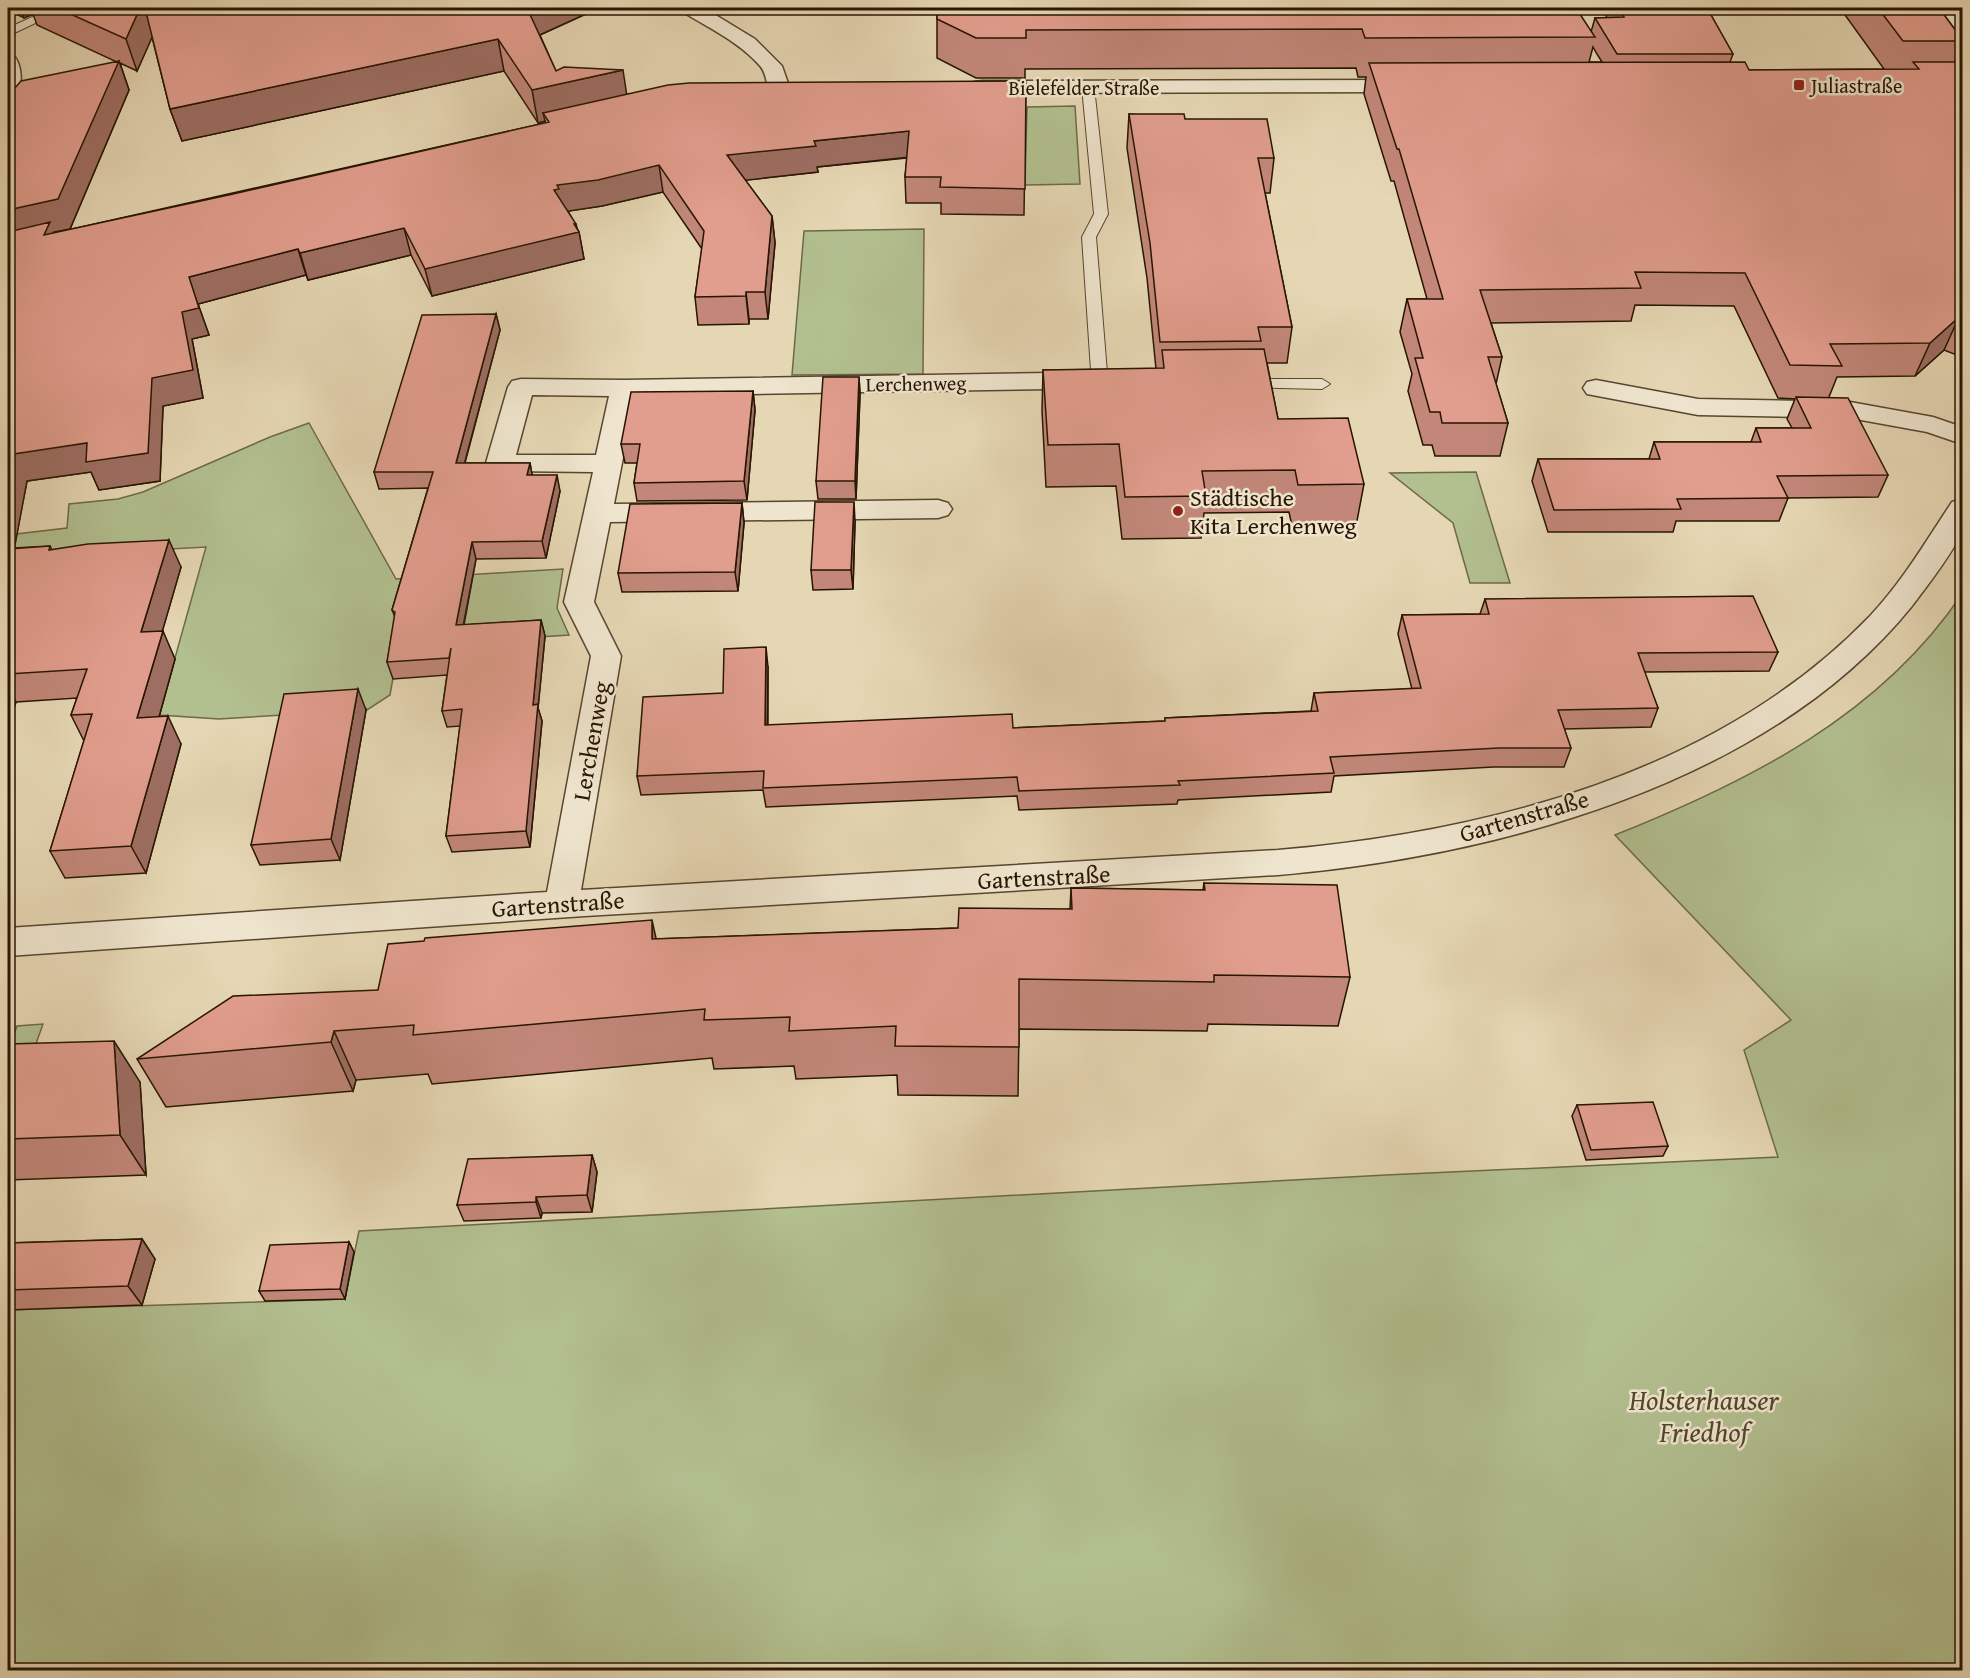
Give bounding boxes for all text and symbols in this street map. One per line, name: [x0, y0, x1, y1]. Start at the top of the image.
place label: Juliastraße: [1808, 71, 1902, 100]
street label: Bielefelder Straße: [1009, 73, 1159, 102]
marker: Juliastraße: [1792, 78, 1806, 92]
street label: Lerchenweg: [865, 368, 967, 398]
place label: Städtische Kita Lerchenweg: [1190, 480, 1357, 543]
marker: Städtische Kita Lerchenweg: [1171, 504, 1185, 518]
street label: Lerchenweg: [563, 678, 619, 803]
street label: Gartenstraße: [1455, 781, 1593, 851]
street label: Gartenstraße: [977, 856, 1111, 898]
street label: Gartenstraße: [490, 882, 626, 926]
park label: Holsterhauser Friedhof: [1628, 1379, 1781, 1452]

